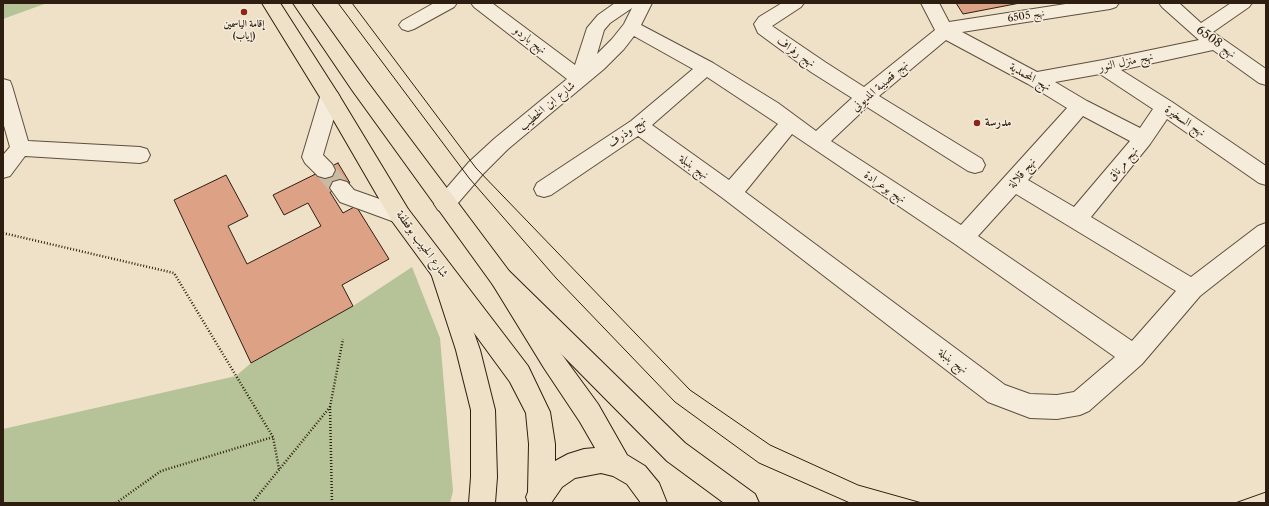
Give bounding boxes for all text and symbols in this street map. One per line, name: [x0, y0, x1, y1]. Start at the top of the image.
marker: إقامة الياسمين (إياب): [239, 7, 249, 17]
street label: نهج 6505: [1007, 7, 1045, 25]
place label: إقامة الياسمين (إياب): [224, 18, 264, 42]
street label: نهج باردو: [511, 23, 549, 57]
street label: نهج 6508: [1193, 23, 1239, 61]
street label: نهج رفراف: [774, 33, 818, 71]
street label: نهج منزل النور: [1097, 49, 1155, 75]
street label: نهج قصيبة المديوني: [849, 57, 911, 115]
street label: نهج المحمدية: [1007, 60, 1053, 94]
street label: شارع ابن الخطيب: [516, 78, 578, 134]
street label: نهج السخيرة: [1162, 102, 1208, 140]
street label: نهج وذرف: [605, 113, 649, 151]
place label: مدرسة: [985, 116, 1011, 130]
marker: مدرسة: [972, 118, 982, 128]
street label: نهج مرناق: [1105, 144, 1141, 184]
street label: نهج بنبلة: [676, 151, 712, 183]
street label: نهج قلالة: [1005, 155, 1039, 191]
street label: نهج بوعرادة: [861, 168, 909, 206]
street label: شارع الحبيب بوقطفة: [393, 208, 451, 280]
street label: نهج بنبلة: [935, 345, 971, 377]

